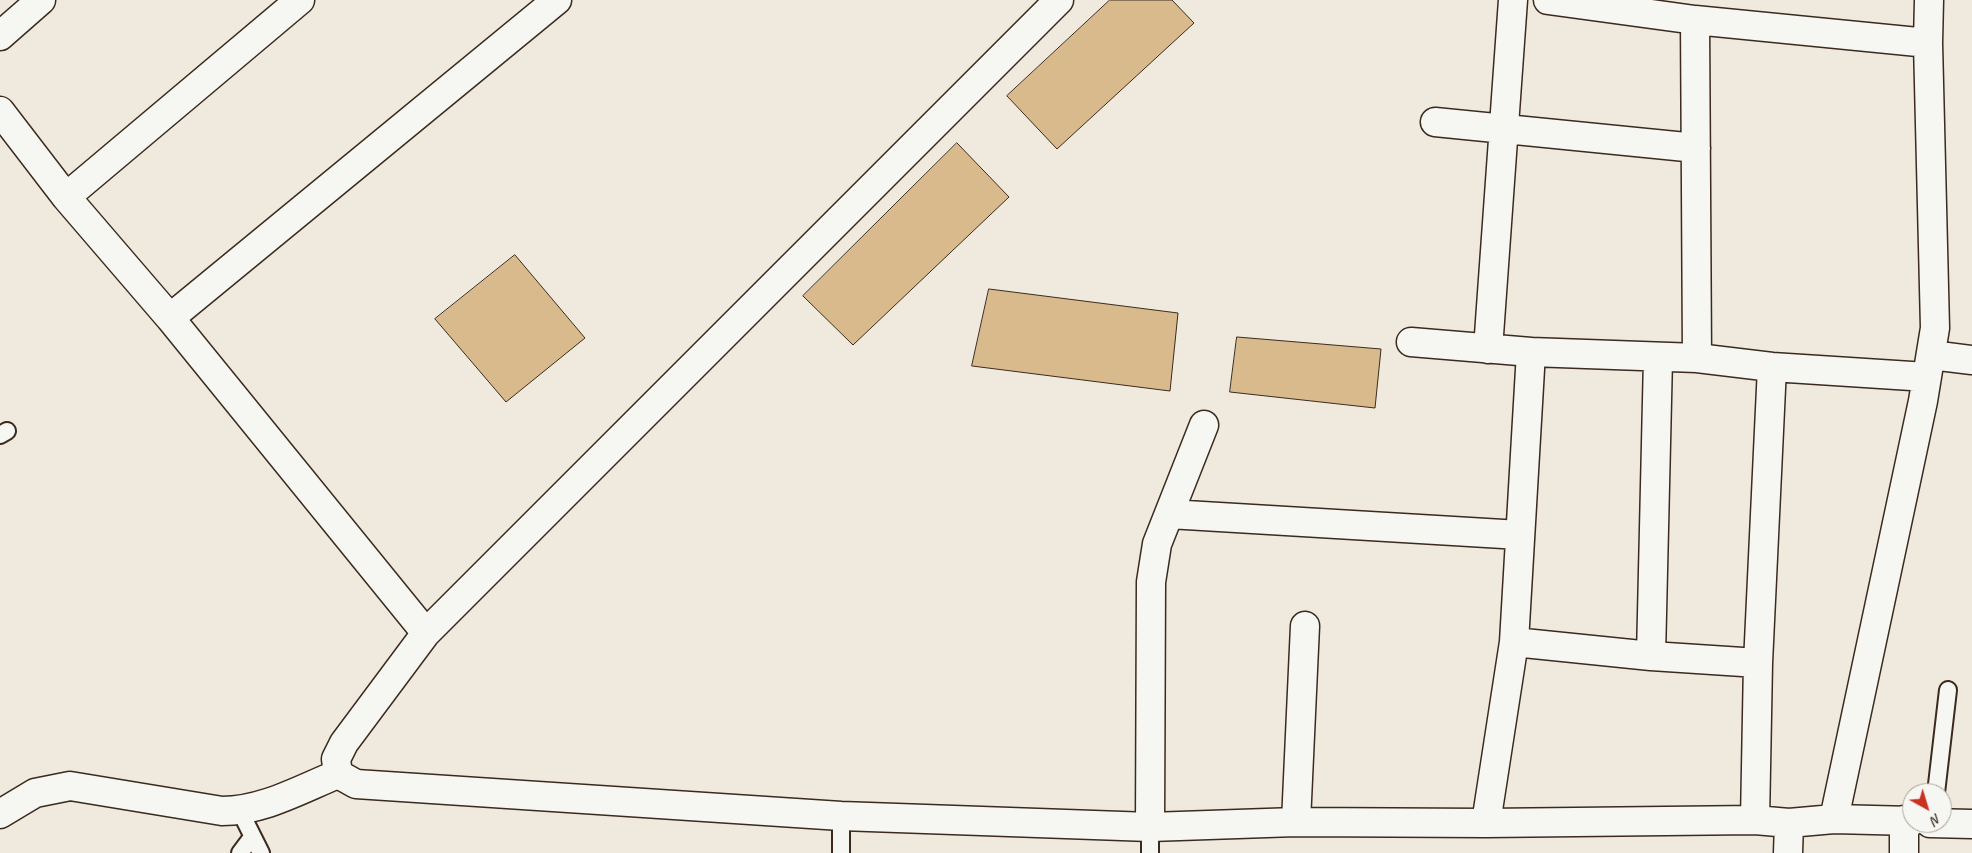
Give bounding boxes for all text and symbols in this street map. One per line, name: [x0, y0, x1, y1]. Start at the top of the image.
north arrow: [1902, 783, 1952, 833]
text: N: [1927, 810, 1945, 829]

